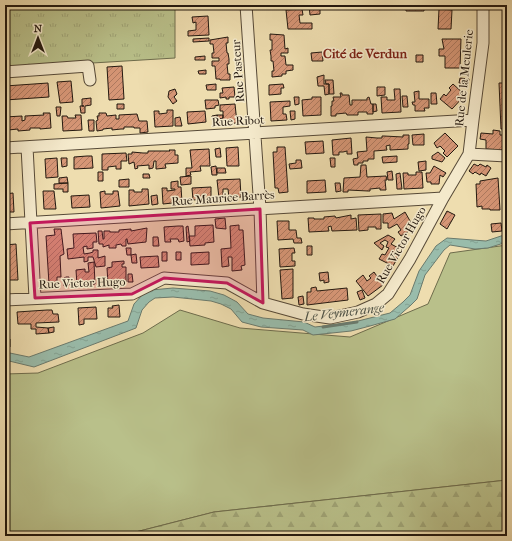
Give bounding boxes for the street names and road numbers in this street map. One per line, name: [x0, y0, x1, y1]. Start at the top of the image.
street label: Rue de la Meulerie: [452, 29, 476, 127]
street label: Rue Pasteur: [229, 38, 247, 103]
street label: Rue Ribot: [211, 113, 265, 129]
street label: Rue Maurice Barrès: [171, 187, 276, 209]
street label: Rue Victor Hugo: [373, 204, 429, 286]
street label: Rue Victor Hugo: [38, 274, 126, 292]

